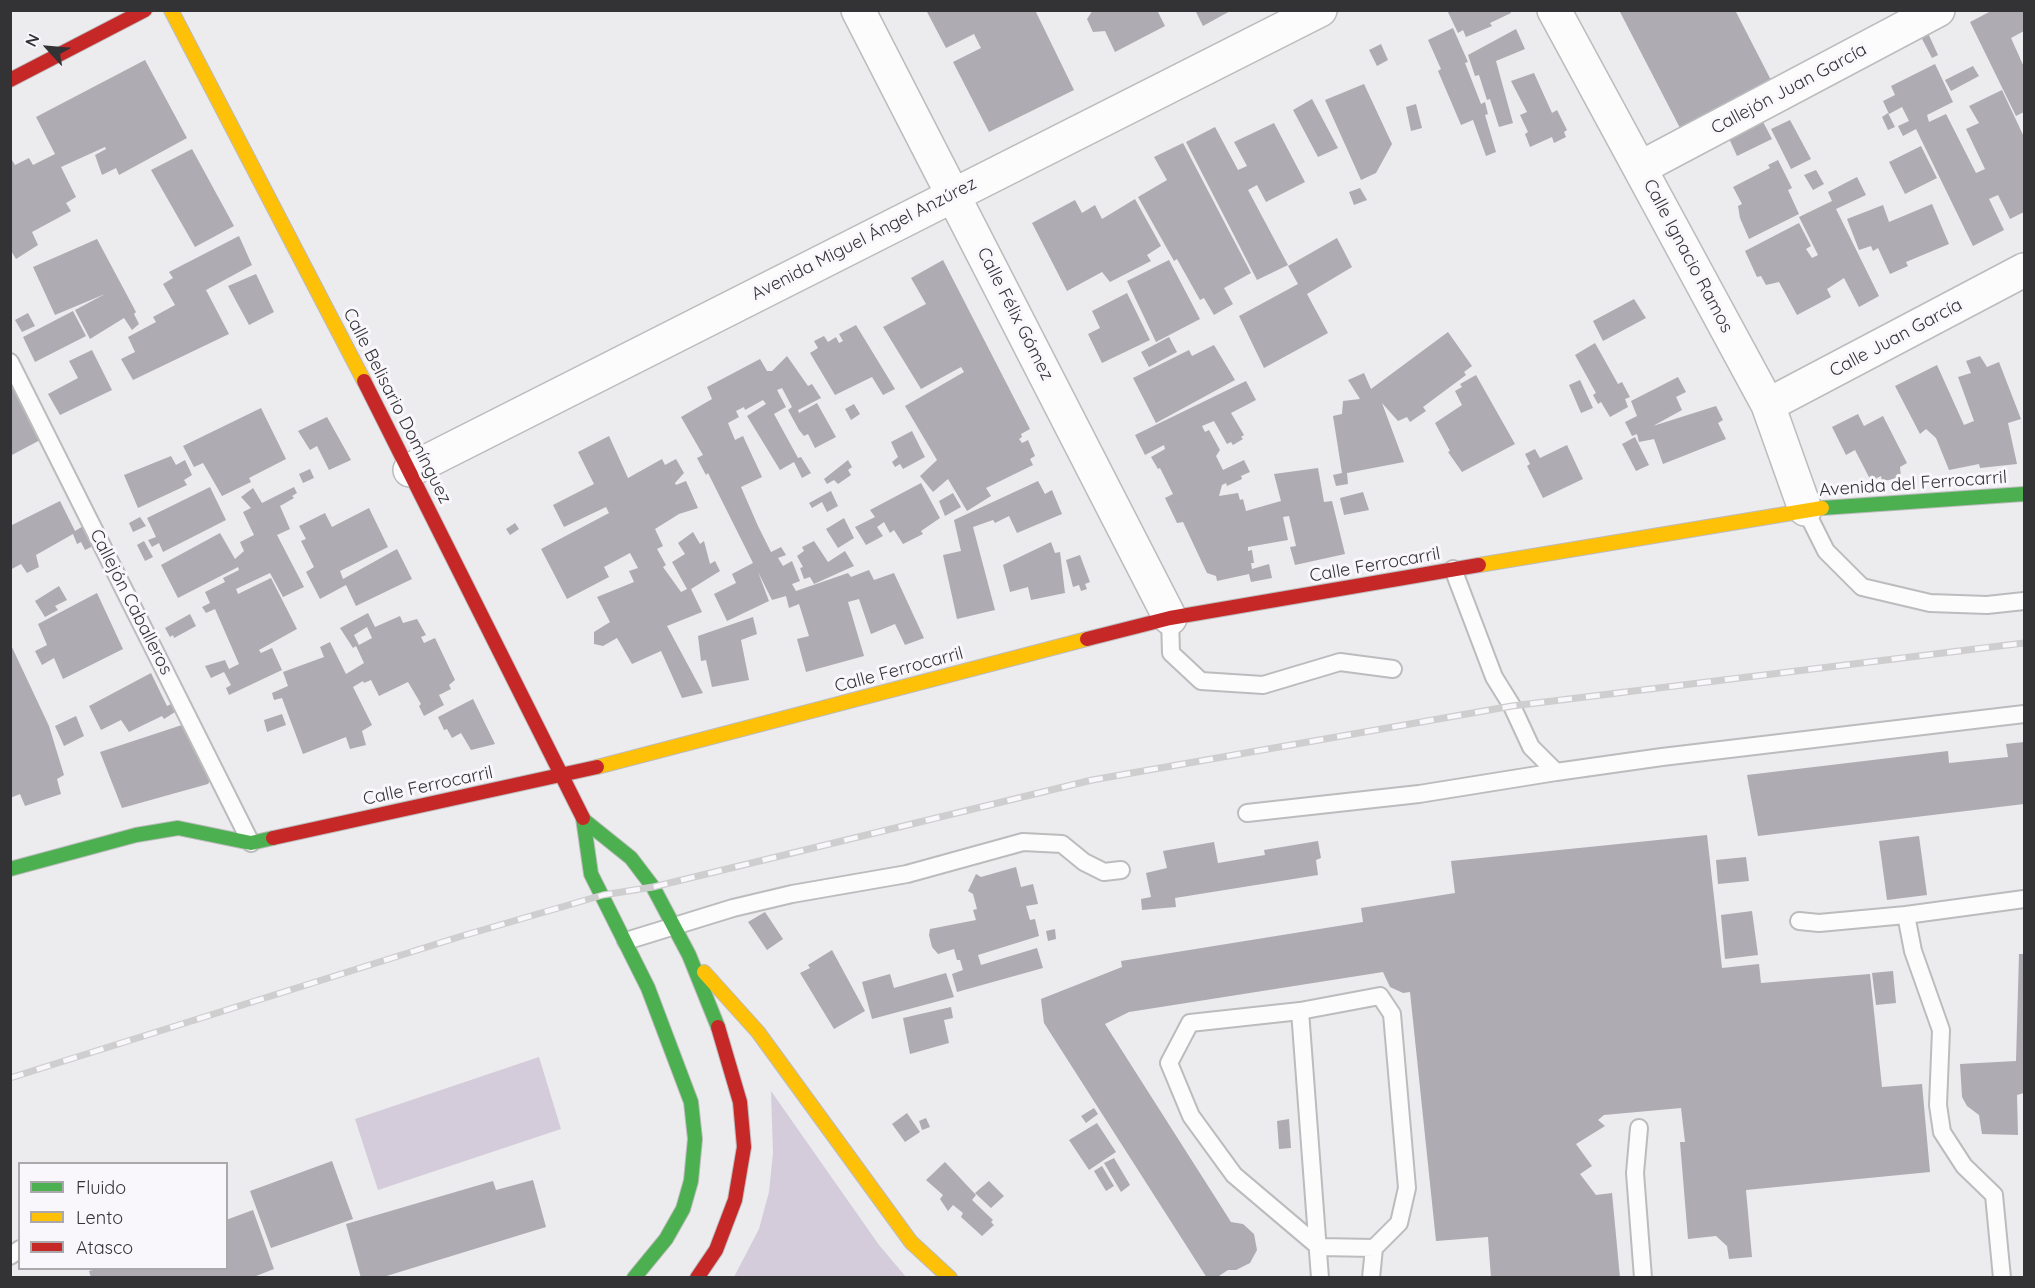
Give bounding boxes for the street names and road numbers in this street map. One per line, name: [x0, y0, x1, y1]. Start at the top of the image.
street label: Callejón Juan García: [1708, 39, 1870, 139]
street label: Avenida Miguel Ángel Anzúrez: [748, 173, 980, 305]
street label: Calle Ignacio Ramos: [1638, 176, 1738, 336]
street label: Calle Félix Gómez: [972, 244, 1058, 384]
street label: Calle Juan García: [1826, 294, 1966, 382]
street label: Calle Belisario Domínguez: [338, 305, 456, 507]
street label: Avenida del Ferrocarril: [1818, 467, 2008, 501]
street label: Callejón Caballeros: [85, 526, 177, 678]
street label: Calle Ferrocarril: [1308, 543, 1442, 587]
street label: Calle Ferrocarril: [832, 642, 966, 698]
street label: Calle Ferrocarril: [361, 762, 495, 810]

